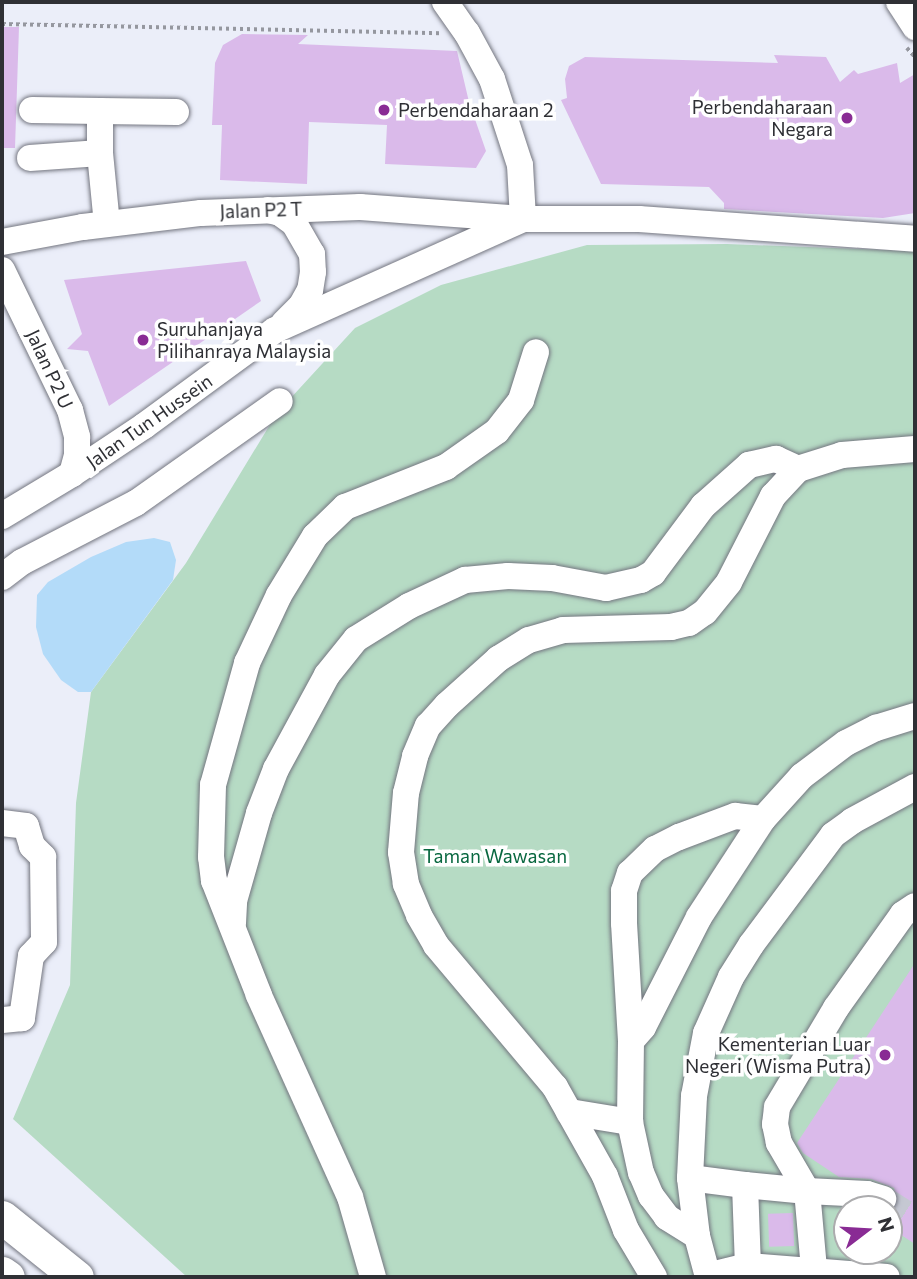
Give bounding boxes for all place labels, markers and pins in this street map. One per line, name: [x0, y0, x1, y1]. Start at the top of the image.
place label: Perbendaharaan Negara: [692, 96, 833, 140]
place label: Perbendaharaan 2: [398, 99, 553, 121]
marker: Perbendaharaan 2: [376, 102, 392, 118]
marker: Perbendaharaan Negara: [839, 110, 855, 126]
place label: Suruhanjaya Pilihanraya Malaysia: [157, 318, 331, 362]
marker: Suruhanjaya Pilihanraya Malaysia: [135, 332, 151, 348]
place label: Kementerian Luar Negeri (Wisma Putra): [685, 1033, 871, 1077]
marker: Kementerian Luar Negeri (Wisma Putra): [877, 1047, 893, 1063]

